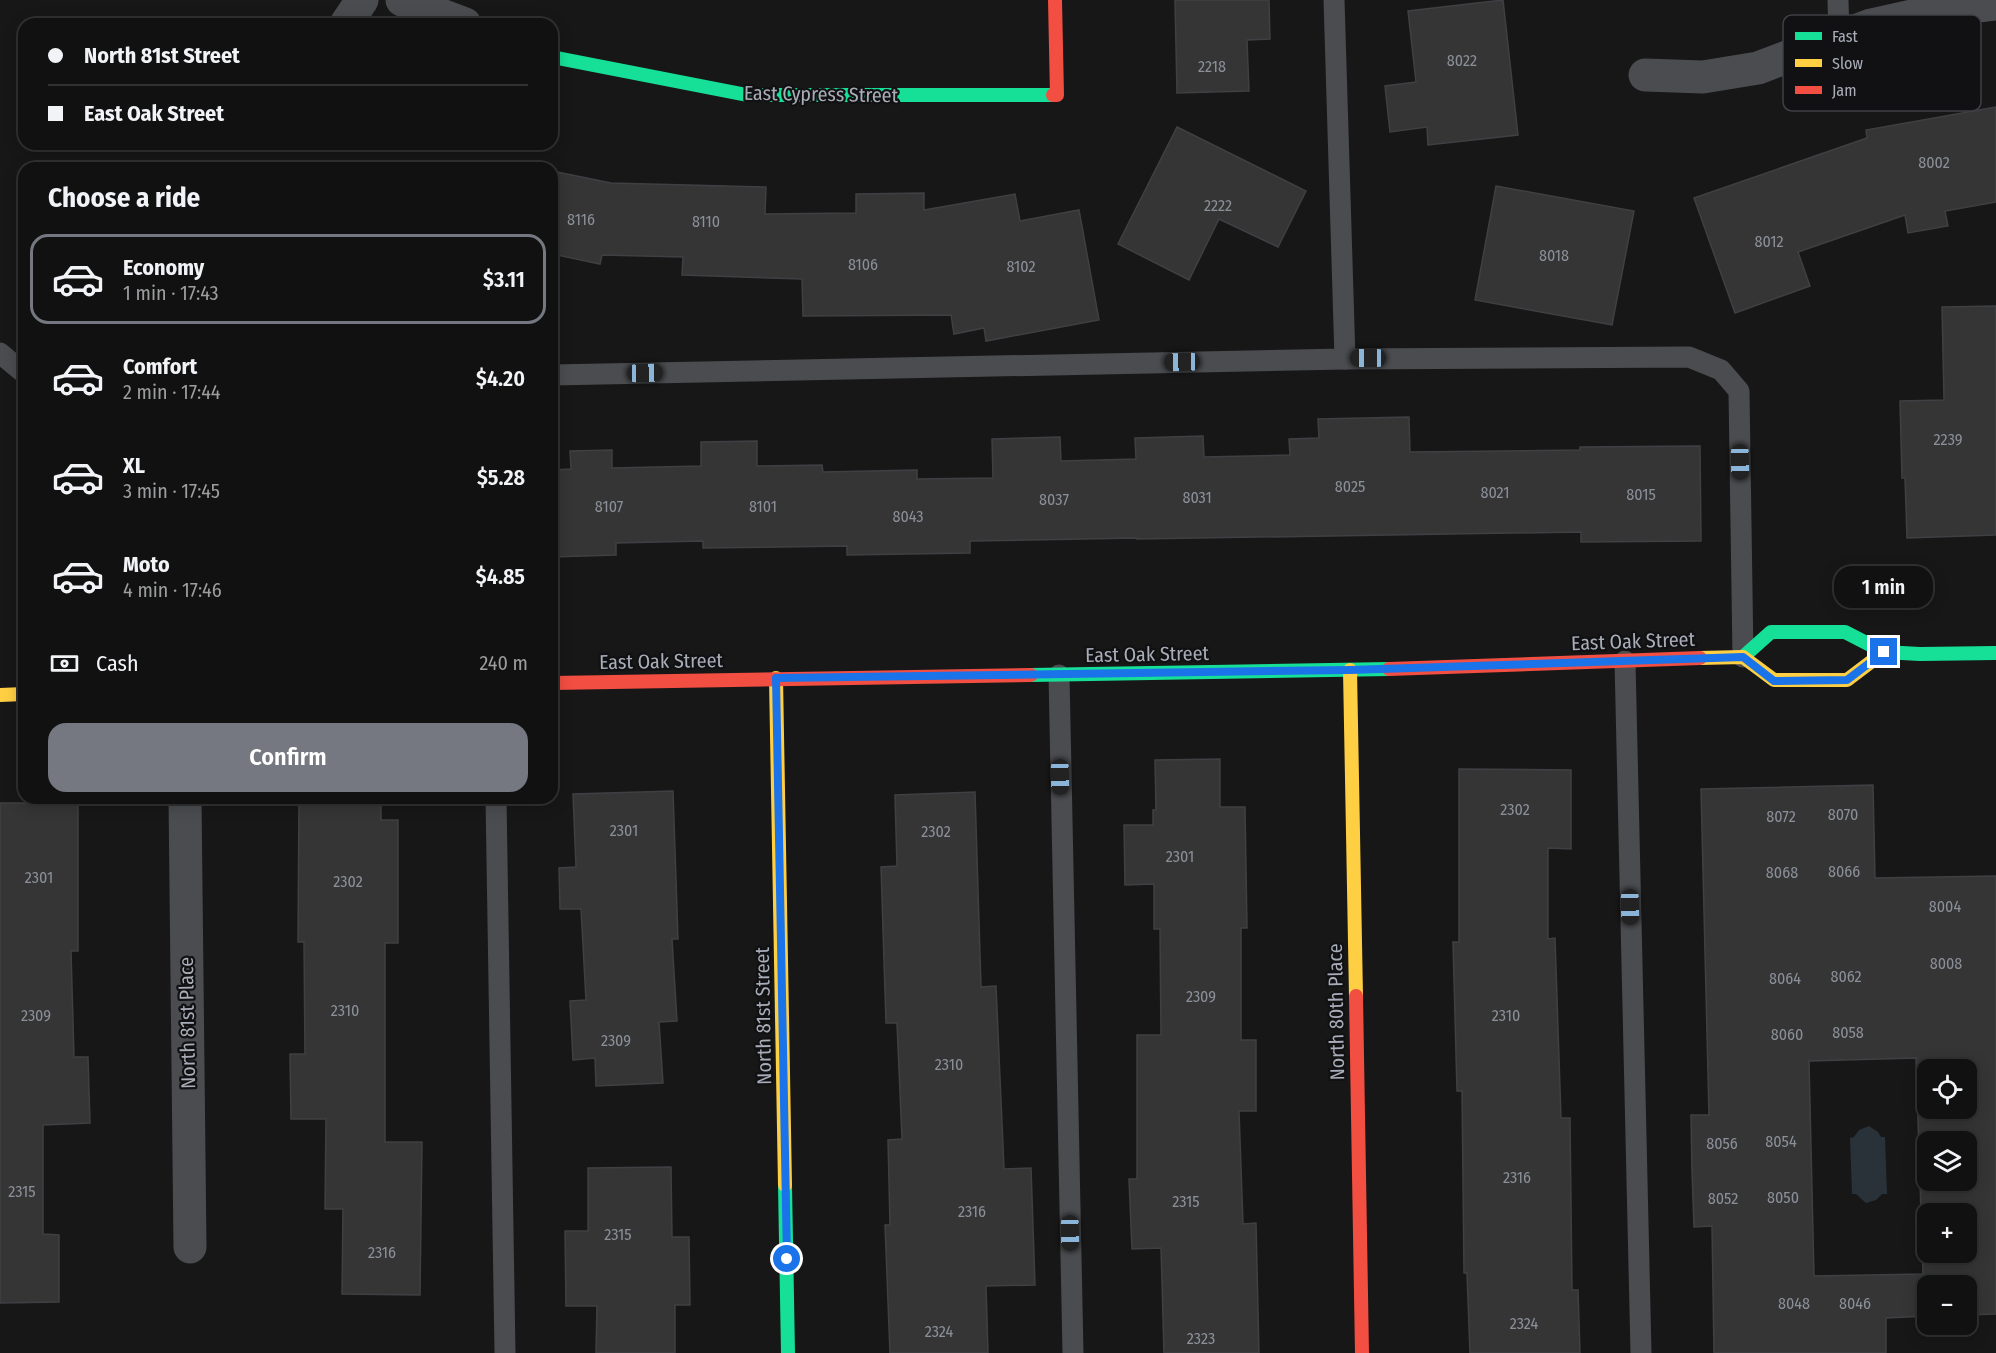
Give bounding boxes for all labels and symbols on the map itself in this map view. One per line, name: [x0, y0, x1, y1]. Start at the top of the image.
legend: [1783, 15, 1981, 111]
text: Fast: [1832, 27, 1859, 46]
house number: 8022: [1447, 51, 1477, 70]
text: Slow: [1832, 54, 1863, 73]
house number: 2218: [1198, 57, 1226, 76]
street label: East Cypress Street: [744, 81, 899, 107]
text: Jam: [1832, 81, 1857, 100]
house number: 8002: [1918, 153, 1950, 172]
house number: 2222: [1204, 196, 1232, 215]
house number: 8116: [567, 210, 595, 229]
house number: 8110: [692, 212, 720, 231]
house number: 8012: [1754, 232, 1784, 251]
house number: 8018: [1539, 246, 1569, 265]
house number: 8106: [848, 255, 878, 274]
house number: 8102: [1006, 257, 1036, 276]
car: [1350, 349, 1386, 367]
car: [1164, 353, 1200, 371]
car: [627, 364, 663, 382]
house number: 2239: [1934, 430, 1963, 449]
car: [1731, 444, 1749, 480]
house number: 8025: [1335, 477, 1365, 496]
house number: 8021: [1480, 483, 1510, 502]
house number: 8015: [1626, 485, 1656, 504]
house number: 8031: [1182, 488, 1212, 507]
house number: 8037: [1039, 490, 1069, 509]
house number: 8107: [595, 497, 624, 516]
house number: 8101: [749, 497, 777, 516]
house number: 8043: [892, 507, 924, 526]
callout: 1 min: [1834, 565, 1934, 607]
street label: East Oak Street: [1571, 627, 1696, 655]
route end: [1870, 638, 1897, 665]
street label: East Oak Street: [1085, 641, 1210, 667]
street label: East Oak Street: [599, 648, 724, 674]
car: [1051, 759, 1069, 795]
house number: 2302: [1500, 800, 1530, 819]
house number: 8070: [1828, 805, 1858, 824]
house number: 8072: [1766, 807, 1796, 826]
house number: 2301: [610, 821, 638, 840]
house number: 2302: [921, 822, 951, 841]
house number: 2301: [1166, 847, 1194, 866]
house number: 8066: [1828, 862, 1860, 881]
house number: 8068: [1766, 863, 1798, 882]
house number: 2301: [25, 868, 53, 887]
house number: 2302: [333, 872, 363, 891]
car: [1621, 889, 1639, 925]
house number: 8004: [1929, 897, 1961, 916]
street label: North 80th Place: [1323, 943, 1349, 1081]
street label: North 81st Street: [750, 947, 776, 1085]
house number: 8008: [1930, 954, 1962, 973]
street label: North 81st Place: [174, 957, 200, 1089]
house number: 8062: [1830, 967, 1862, 986]
house number: 8064: [1769, 969, 1801, 988]
house number: 2309: [1186, 987, 1216, 1006]
house number: 2310: [331, 1001, 359, 1020]
house number: 2309: [21, 1006, 51, 1025]
house number: 2310: [1492, 1006, 1520, 1025]
house number: 8058: [1832, 1023, 1864, 1042]
house number: 8060: [1771, 1025, 1803, 1044]
house number: 2309: [601, 1031, 631, 1050]
house number: 2310: [935, 1055, 963, 1074]
house number: 8054: [1765, 1132, 1797, 1151]
house number: 8056: [1706, 1134, 1738, 1153]
house number: 2316: [1503, 1168, 1531, 1187]
house number: 2315: [8, 1182, 36, 1201]
house number: 8050: [1767, 1188, 1799, 1207]
house number: 8052: [1708, 1189, 1738, 1208]
house number: 2315: [1172, 1192, 1200, 1211]
house number: 2316: [958, 1202, 986, 1221]
car: [1061, 1215, 1079, 1251]
house number: 2315: [604, 1225, 632, 1244]
house number: 2316: [368, 1243, 396, 1262]
route start: [773, 1245, 800, 1272]
house number: 8048: [1778, 1294, 1810, 1313]
house number: 8046: [1839, 1294, 1871, 1313]
house number: 2324: [1510, 1314, 1539, 1333]
house number: 2324: [925, 1322, 954, 1341]
house number: 2323: [1187, 1329, 1215, 1348]

